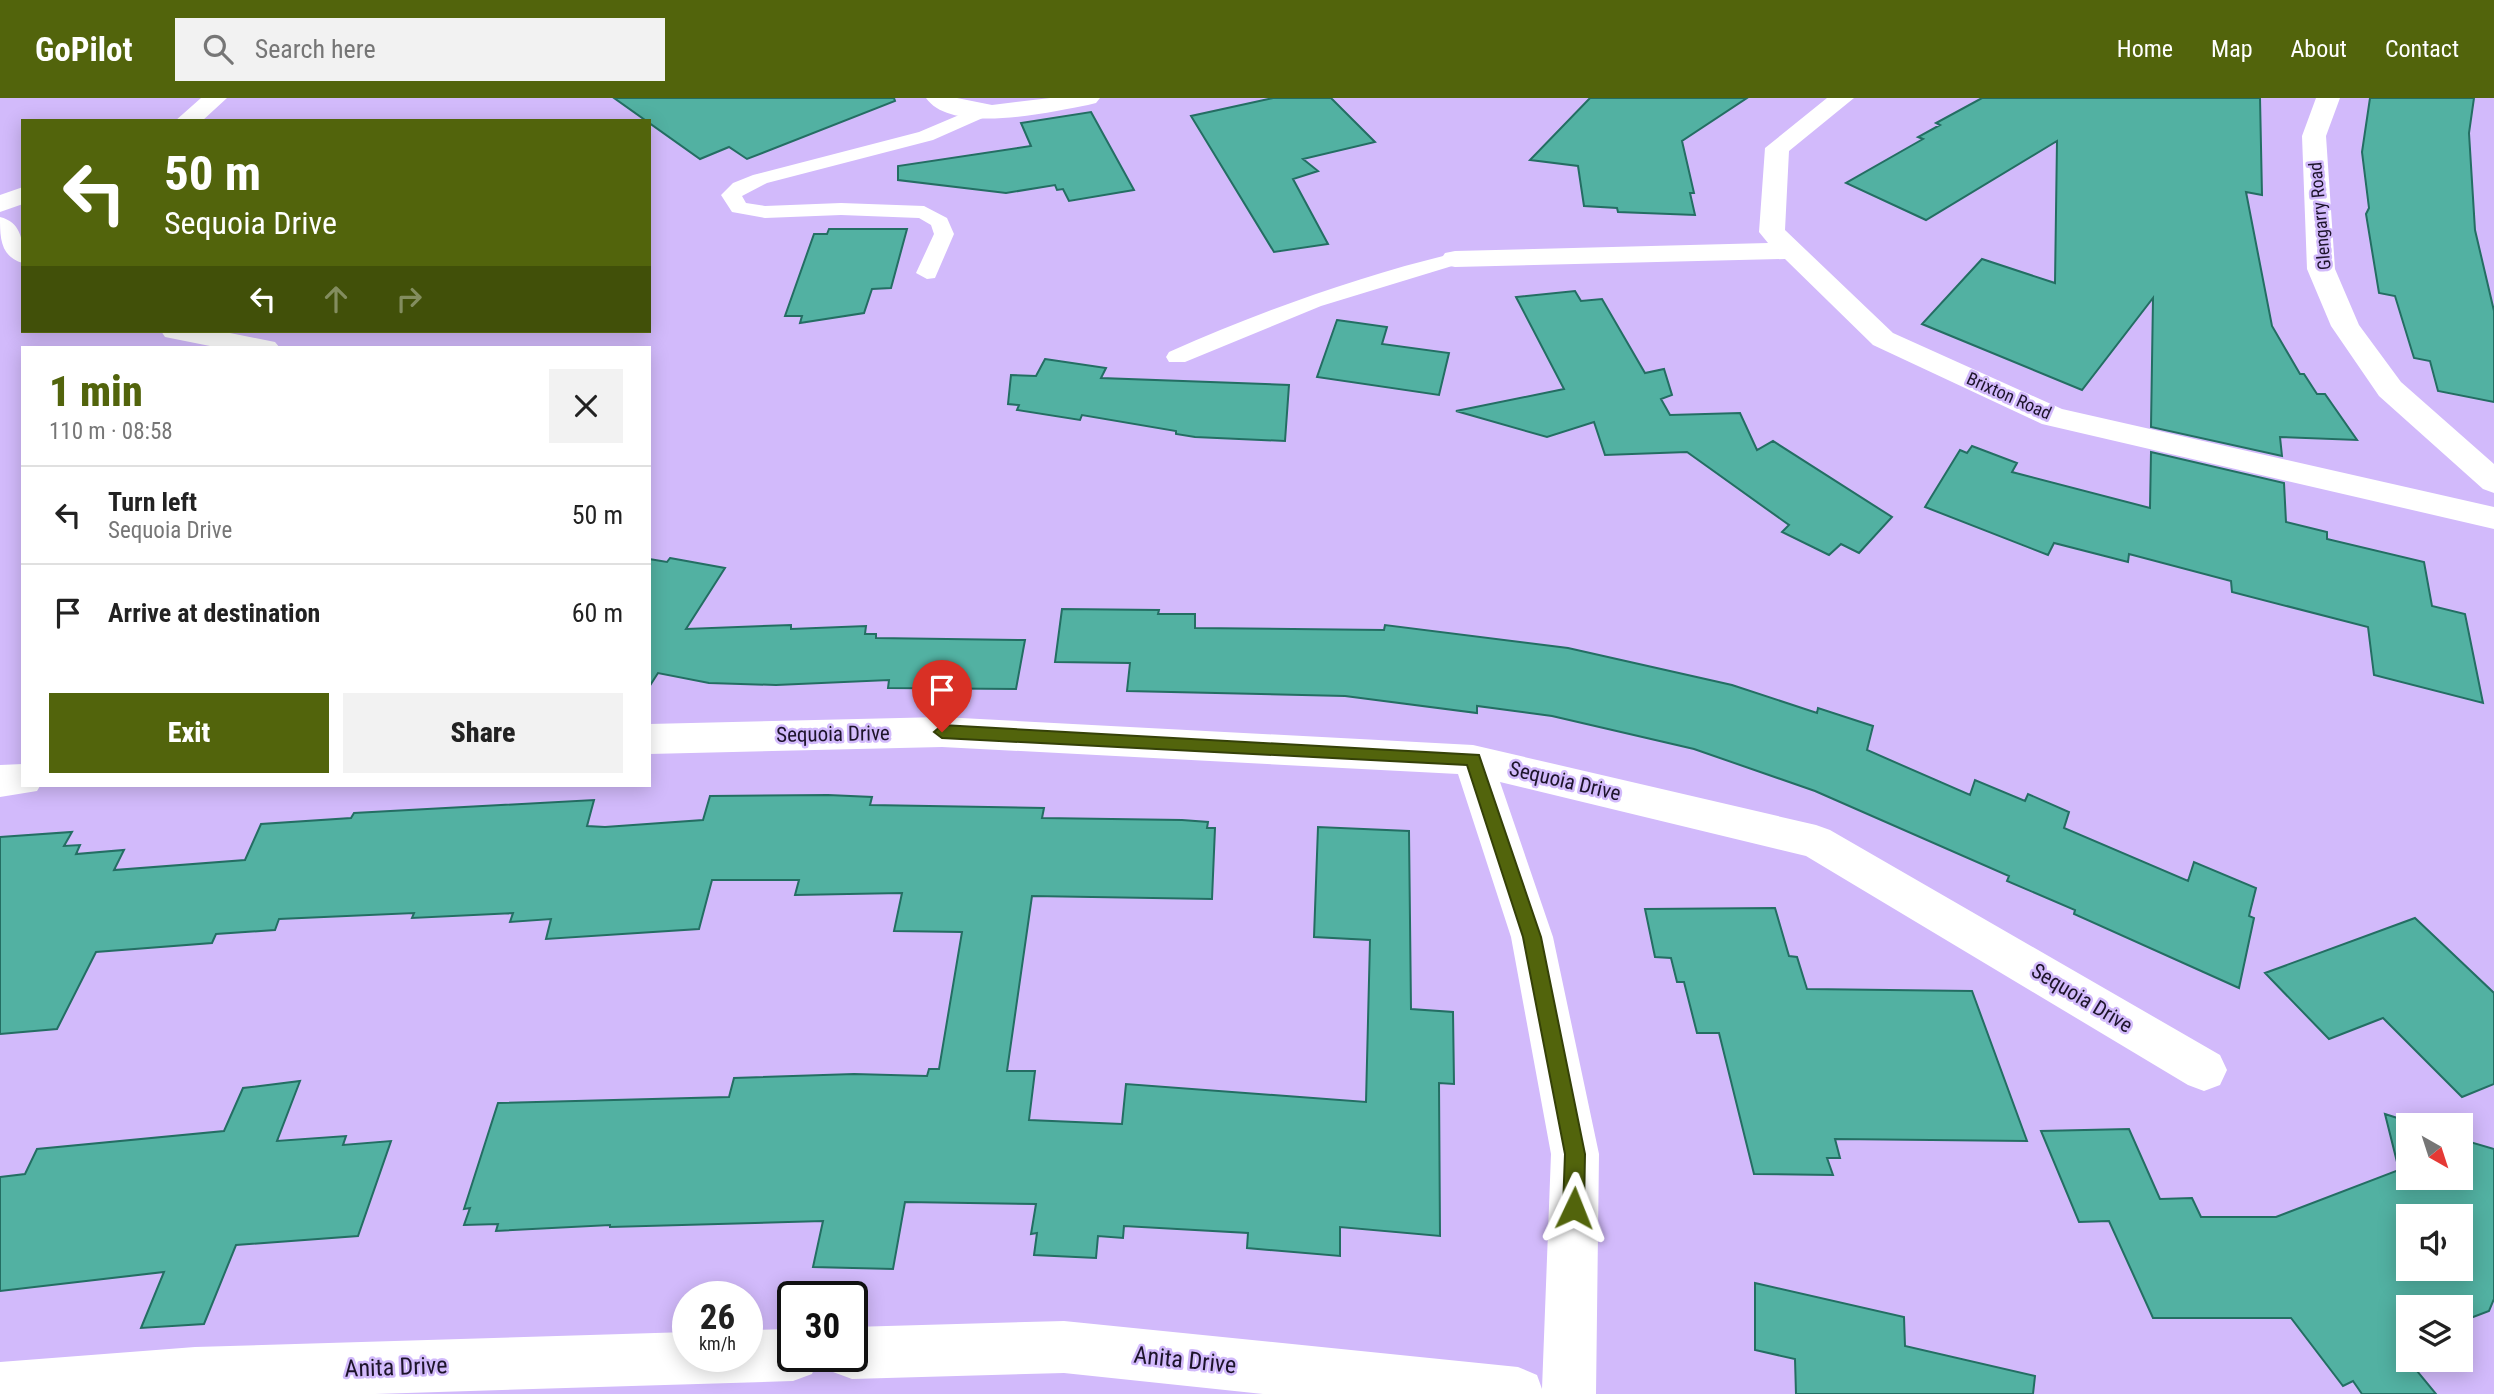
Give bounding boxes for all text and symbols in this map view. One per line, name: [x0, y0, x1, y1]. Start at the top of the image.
search box: [175, 18, 665, 81]
text: GoPilot: [35, 30, 133, 69]
icon: search: [199, 30, 237, 68]
text: Search here: [255, 34, 376, 64]
text: Home: [2117, 35, 2173, 63]
text: Map: [2211, 35, 2253, 63]
text: About: [2291, 35, 2347, 63]
text: Contact: [2385, 35, 2459, 63]
text: 50 m: [164, 145, 261, 202]
icon: left: [49, 147, 140, 238]
street label: Glengarry Road: [2304, 161, 2335, 271]
text: Sequoia Drive: [164, 204, 337, 242]
icon: left: [244, 280, 282, 318]
icon: ahead: [317, 280, 355, 318]
icon: right: [390, 280, 428, 318]
text: 1 min: [49, 367, 143, 416]
street label: Brixton Road: [1964, 368, 2055, 424]
button: close: [549, 369, 623, 443]
text: 110 m · 08:58: [49, 418, 173, 445]
text: Turn left: [108, 487, 197, 517]
icon: left: [49, 496, 87, 534]
text: 50 m: [572, 500, 623, 530]
text: Sequoia Drive: [108, 517, 232, 544]
icon: arrive: [49, 594, 87, 632]
text: Arrive at destination: [108, 598, 320, 628]
text: 60 m: [572, 598, 623, 628]
pin: [912, 660, 972, 732]
icon: arrive: [923, 671, 961, 709]
button: Exit: [49, 693, 329, 773]
button: Share: [343, 693, 623, 773]
street label: Sequoia Drive: [776, 721, 890, 747]
street label: Sequoia Drive: [1507, 757, 1623, 805]
street label: Sequoia Drive: [2027, 958, 2137, 1038]
north arrow: [2396, 1113, 2473, 1190]
map controls: [2396, 1113, 2473, 1372]
position arrow: [1537, 1171, 1611, 1245]
button: sound: [2396, 1204, 2473, 1281]
speed limit sign: 30: [777, 1281, 868, 1372]
button: layers: [2396, 1295, 2473, 1372]
text: 26: [700, 1297, 735, 1338]
text: km/h: [699, 1333, 736, 1354]
street label: Anita Drive: [1132, 1341, 1238, 1379]
street label: Anita Drive: [344, 1351, 448, 1383]

